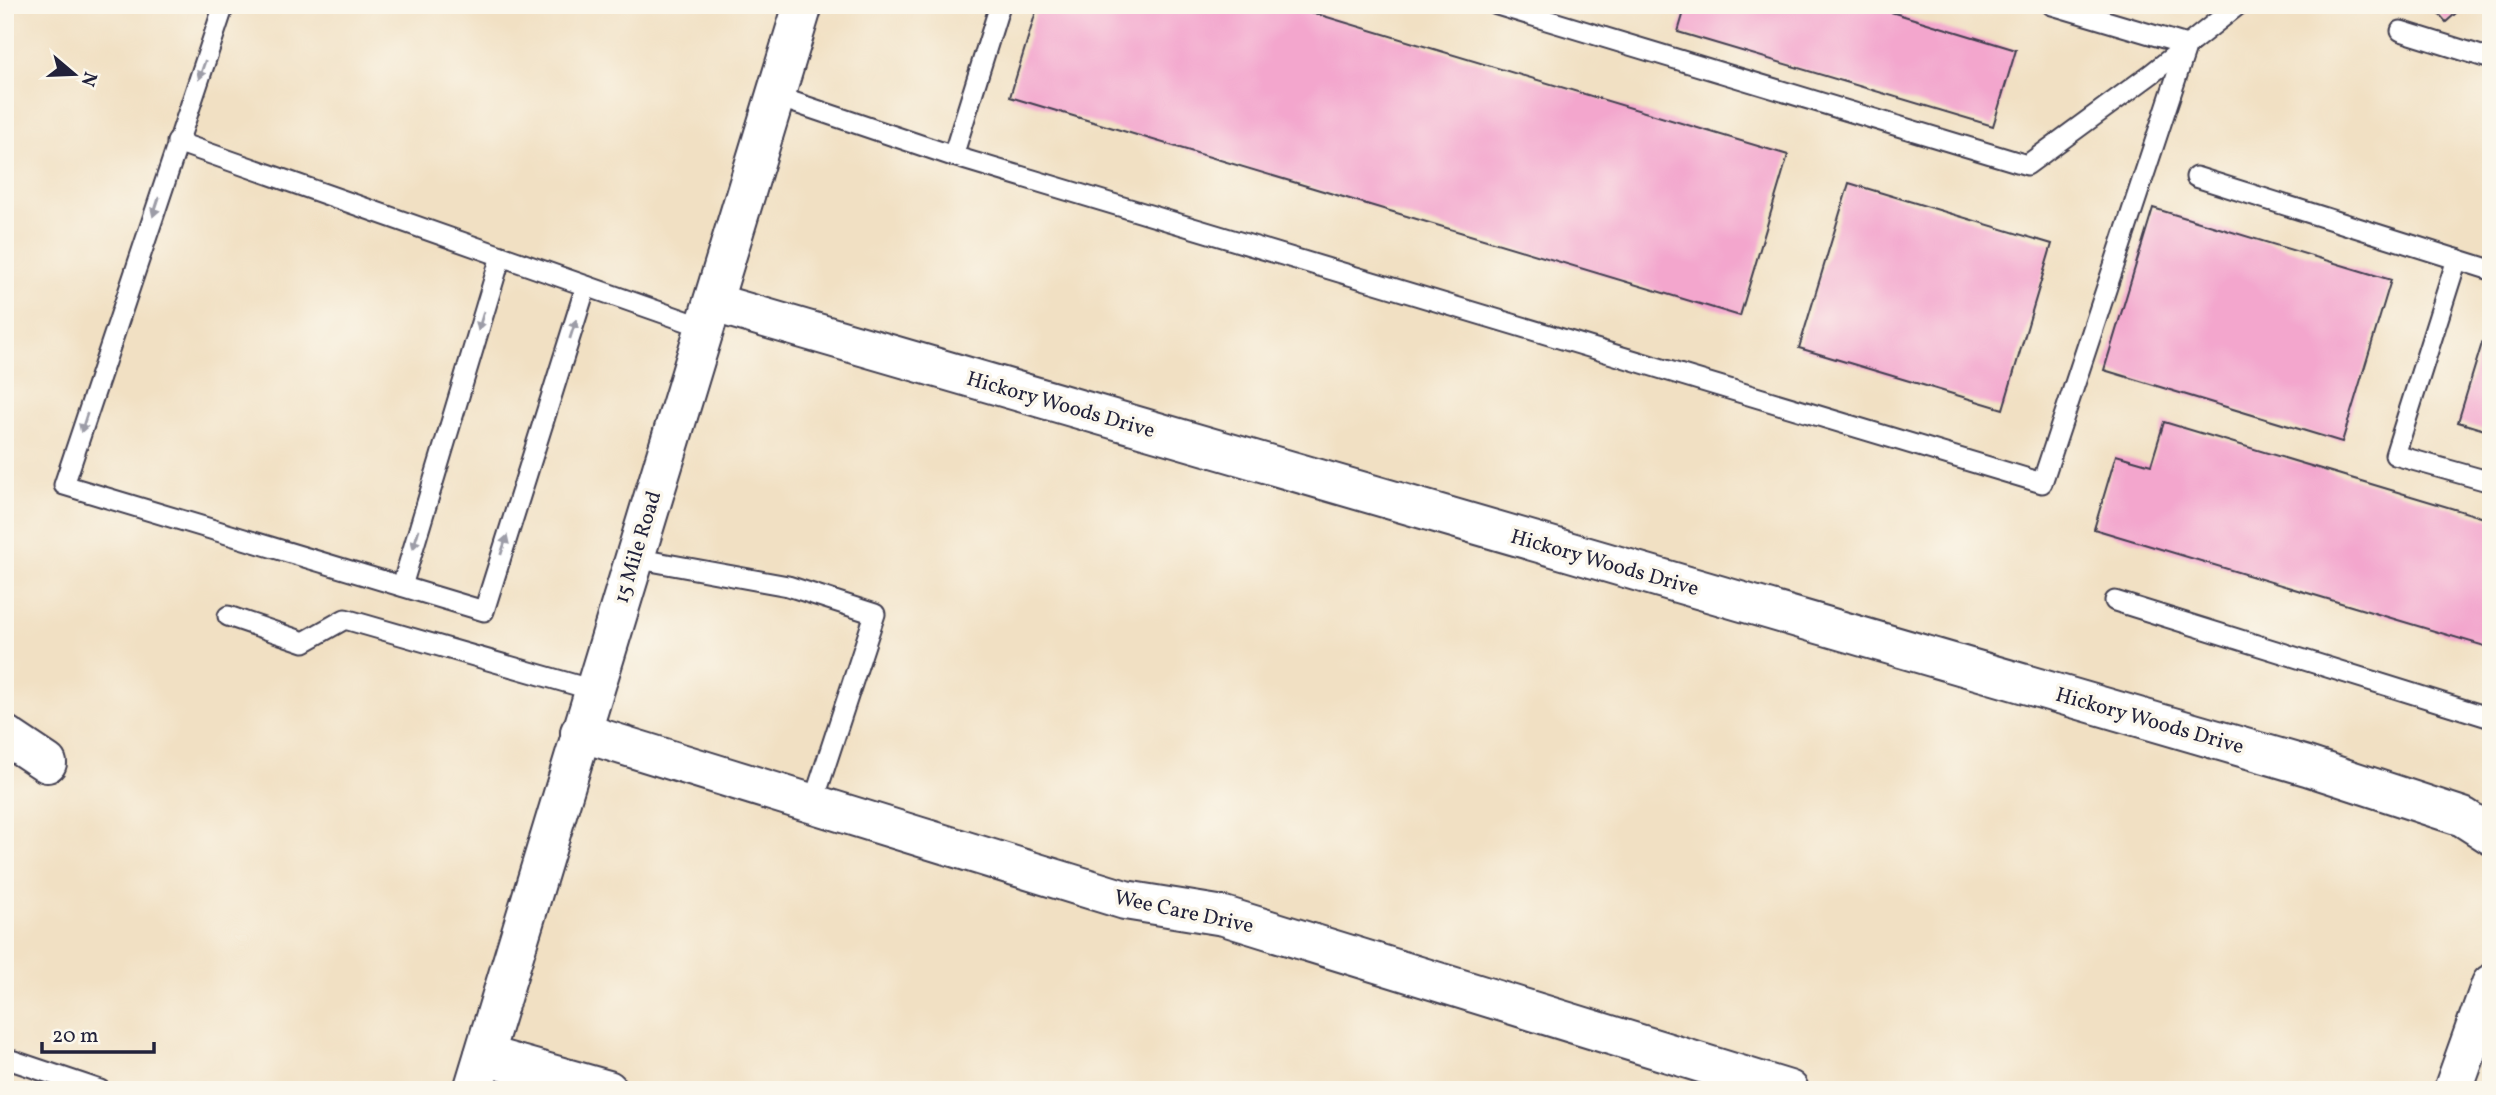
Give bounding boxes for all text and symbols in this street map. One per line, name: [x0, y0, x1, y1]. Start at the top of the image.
north arrow: [38, 38, 108, 108]
one-way arrow: [196, 59, 207, 80]
text: N: [74, 68, 103, 90]
one-way arrow: [150, 197, 161, 218]
one-way arrow: [476, 311, 486, 332]
one-way arrow: [568, 318, 579, 339]
street label: Hickory Woods Drive: [963, 365, 1158, 446]
one-way arrow: [78, 412, 89, 433]
street label: 15 Mile Road: [608, 488, 669, 607]
street label: Hickory Woods Drive: [1507, 523, 1702, 604]
one-way arrow: [411, 529, 421, 550]
one-way arrow: [500, 535, 510, 556]
street label: Hickory Woods Drive: [2052, 681, 2247, 762]
street label: Wee Care Drive: [1111, 884, 1256, 941]
scale bar: [42, 1011, 154, 1055]
text: 20 m: [52, 1022, 98, 1051]

